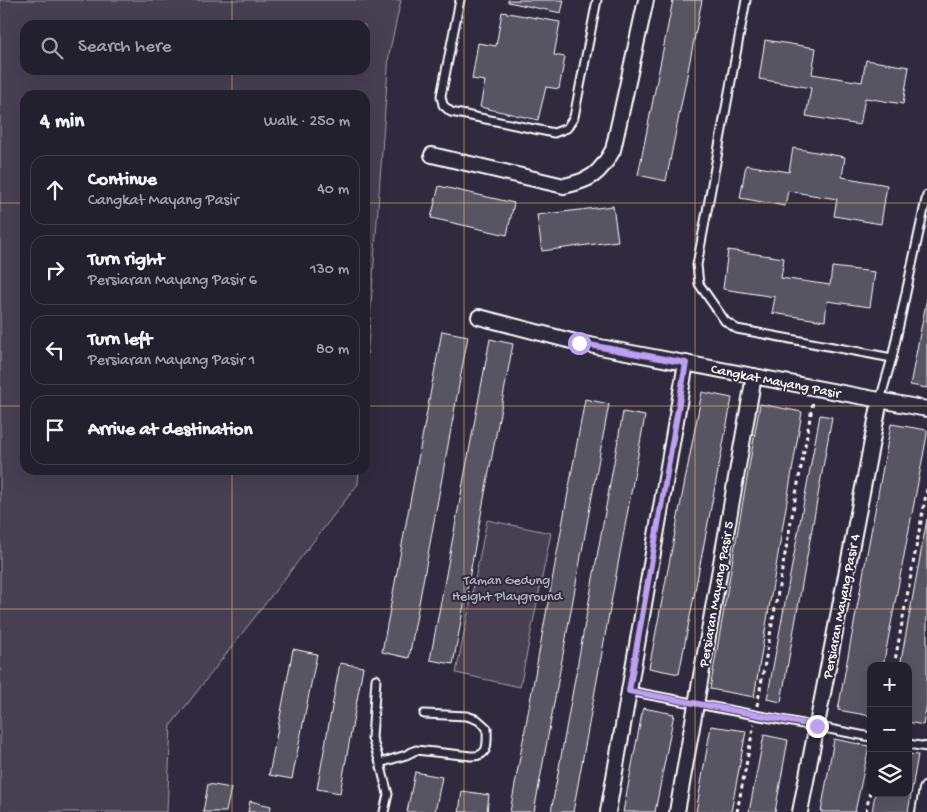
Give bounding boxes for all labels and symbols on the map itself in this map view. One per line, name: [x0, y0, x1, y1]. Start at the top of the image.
route start: [568, 332, 591, 355]
street label: Cangkat Mayang Pasir: [709, 362, 843, 404]
street label: Persiaran Mayang Pasir 5: [696, 520, 739, 670]
street label: Persiaran Mayang Pasir 4: [820, 532, 865, 681]
park label: Taman Gedung Height Playground: [452, 573, 564, 606]
route end: [806, 715, 829, 738]

